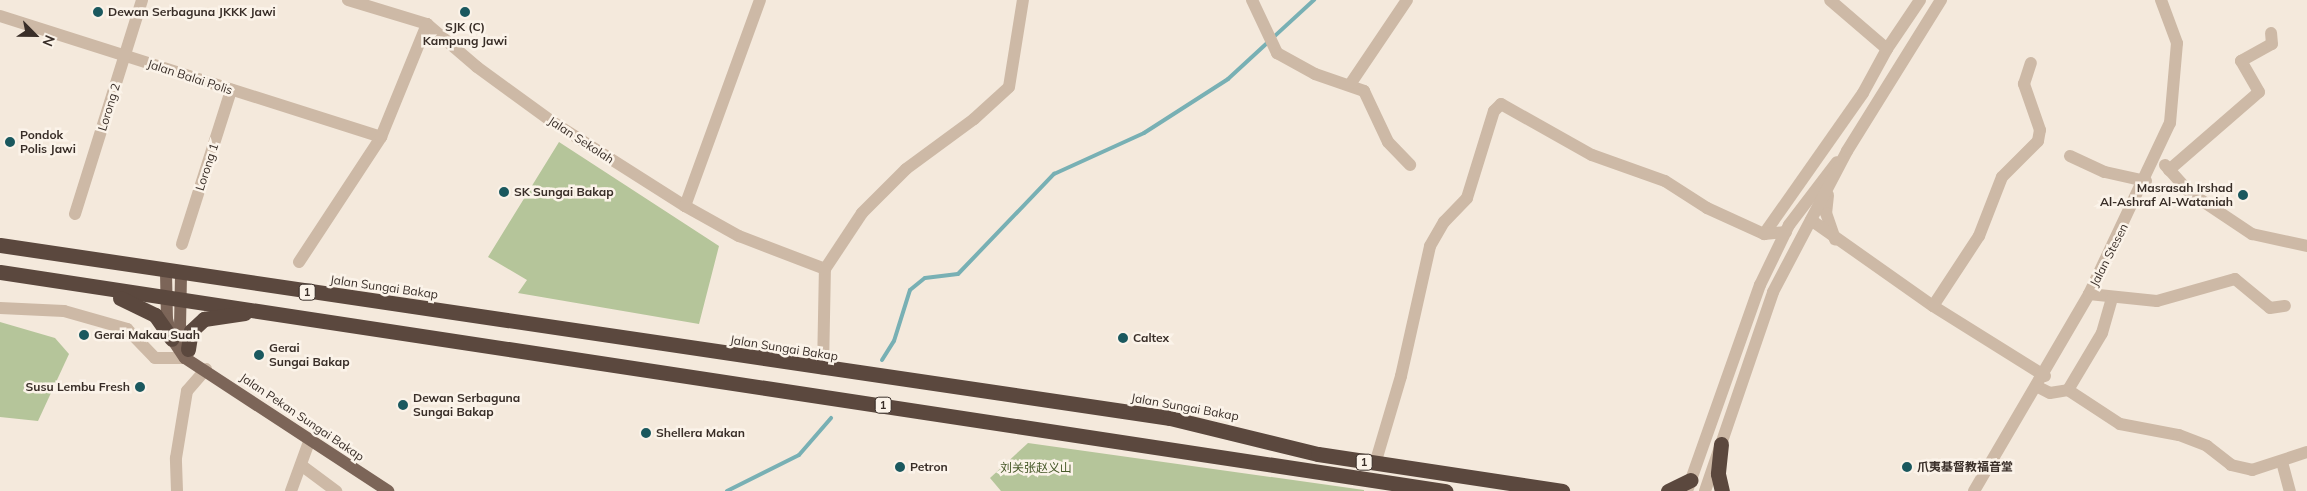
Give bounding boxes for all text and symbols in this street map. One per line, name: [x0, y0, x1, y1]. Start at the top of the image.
place label: Dewan Serbaguna JKKK Jawi: [108, 5, 276, 19]
marker: Dewan Serbaguna JKKK Jawi: [92, 6, 104, 18]
marker: SJK (C) Kampung Jawi: [459, 6, 471, 18]
north arrow: [10, 10, 60, 60]
place label: SJK (C) Kampung Jawi: [423, 20, 507, 48]
text: N: [38, 32, 59, 49]
street label: Jalan Balai Polis: [146, 56, 234, 98]
street label: Lorong 2: [95, 81, 123, 133]
street label: Jalan Sekolah: [545, 113, 617, 167]
place label: Pondok Polis Jawi: [20, 128, 76, 156]
marker: Pondok Polis Jawi: [4, 136, 16, 148]
street label: Lorong 1: [193, 141, 221, 193]
place label: Masrasah Irshad Al-Ashraf Al-Wataniah: [2100, 181, 2233, 209]
place label: SK Sungai Bakap: [514, 185, 614, 199]
marker: SK Sungai Bakap: [498, 186, 510, 198]
marker: Masrasah Irshad Al-Ashraf Al-Wataniah: [2237, 189, 2249, 201]
street label: Jalan Stesen: [2087, 221, 2131, 289]
street label: Jalan Sungai Bakap: [329, 272, 439, 302]
road number: 1: [298, 284, 316, 300]
place label: Gerai Makau Suah: [94, 328, 200, 342]
marker: Gerai Makau Suah: [78, 329, 90, 341]
place label: Caltex: [1133, 331, 1169, 345]
street label: Jalan Sungai Bakap: [729, 332, 839, 364]
marker: Caltex: [1117, 332, 1129, 344]
place label: Gerai Sungai Bakap: [269, 341, 350, 369]
marker: Gerai Sungai Bakap: [253, 349, 265, 361]
street label: Jalan Pekan Sungai Bakap: [237, 370, 367, 464]
place label: Susu Lembu Fresh: [26, 380, 130, 394]
marker: Susu Lembu Fresh: [134, 381, 146, 393]
street label: Jalan Sungai Bakap: [1130, 390, 1240, 424]
place label: Dewan Serbaguna Sungai Bakap: [413, 391, 520, 419]
road number: 1: [874, 396, 892, 414]
marker: Dewan Serbaguna Sungai Bakap: [397, 399, 409, 411]
place label: Shellera Makan: [656, 426, 745, 440]
marker: Shellera Makan: [640, 427, 652, 439]
road number: 1: [1355, 454, 1373, 471]
place label: Petron: [910, 460, 948, 474]
place label: 爪夷基督教福音堂: [1917, 460, 2013, 474]
marker: Petron: [894, 461, 906, 473]
park label: 刘关张赵义山: [1000, 461, 1072, 475]
marker: 爪夷基督教福音堂: [1901, 461, 1913, 473]

